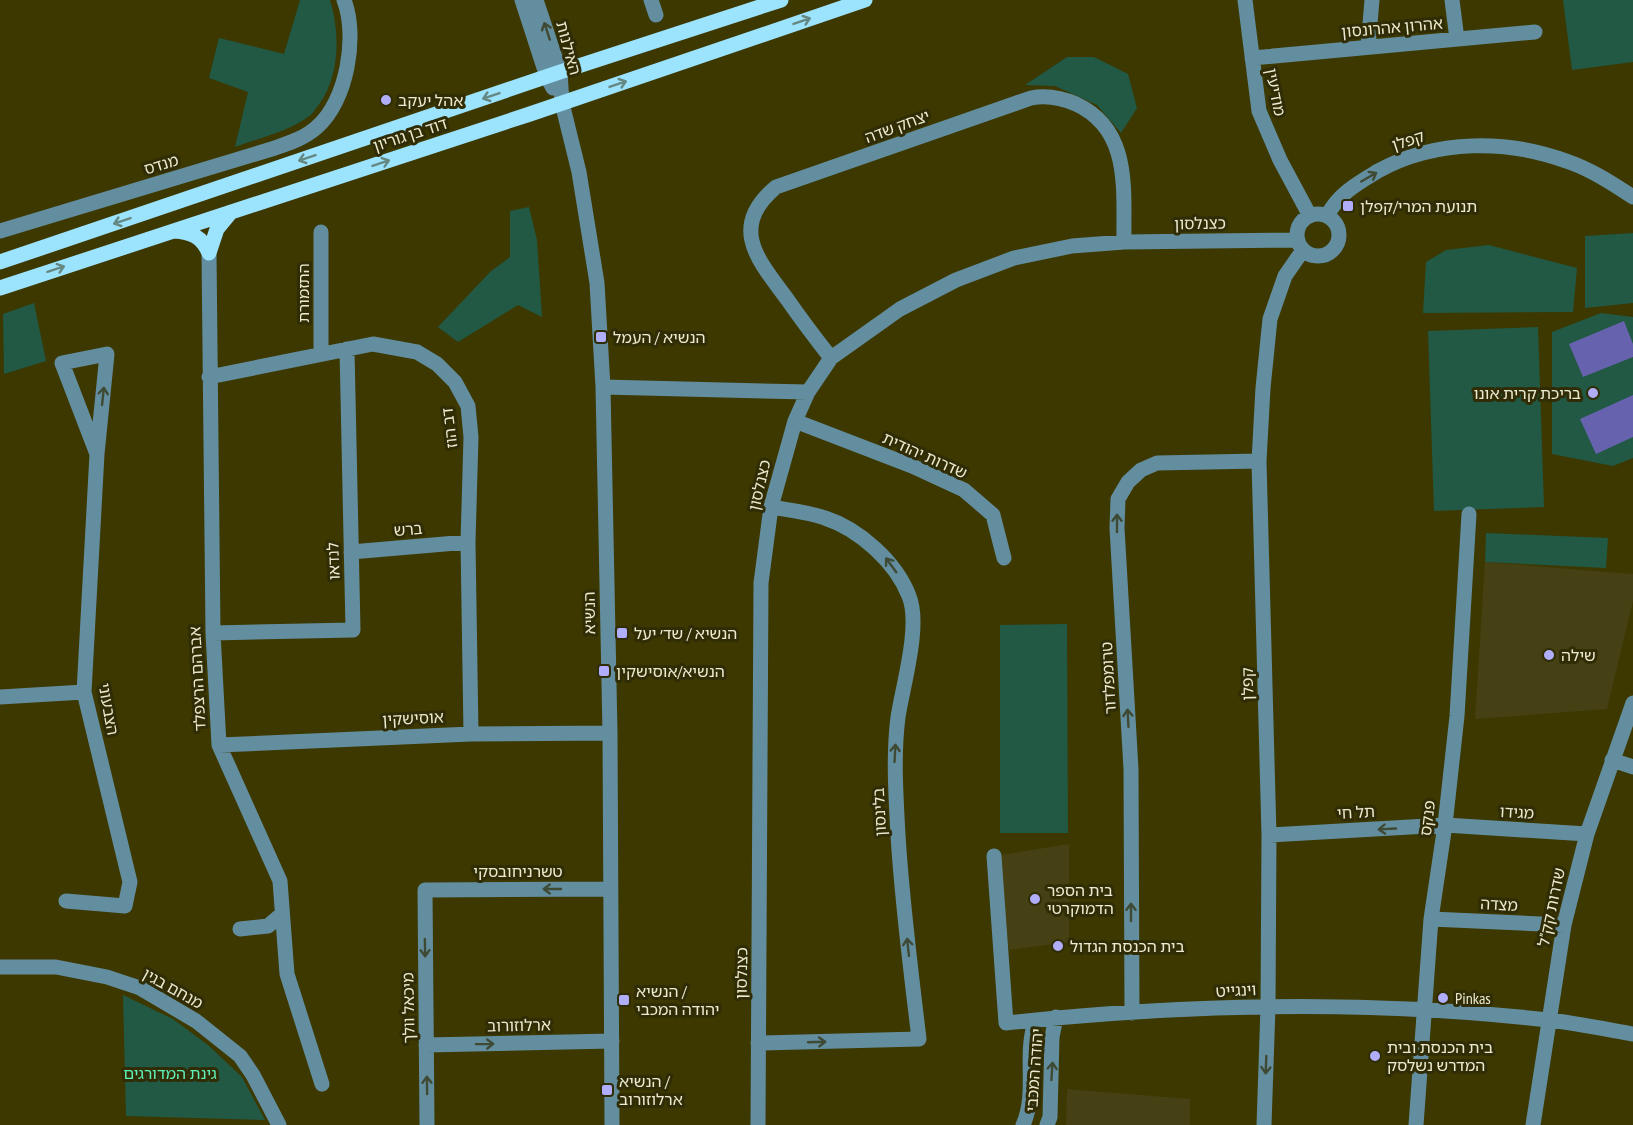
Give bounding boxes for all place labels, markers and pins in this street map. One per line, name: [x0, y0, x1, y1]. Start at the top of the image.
place label: אהל יעקב: [398, 90, 463, 110]
marker: אהל יעקב: [379, 93, 393, 107]
place label: תנועת המרי/קפלן: [1360, 196, 1477, 216]
marker: תנועת המרי/קפלן: [1341, 199, 1355, 213]
place label: הנשיא / העמל: [613, 327, 706, 347]
marker: הנשיא / העמל: [594, 330, 608, 344]
place label: בריכת קרית אונו: [1474, 383, 1581, 403]
marker: בריכת קרית אונו: [1586, 386, 1600, 400]
place label: הנשיא / שד׳ יעל: [634, 623, 737, 643]
marker: הנשיא / שד׳ יעל: [615, 626, 629, 640]
place label: שילה: [1561, 645, 1596, 665]
marker: שילה: [1542, 648, 1556, 662]
place label: הנשיא/אוסישקין: [616, 661, 725, 681]
marker: הנשיא/אוסישקין: [597, 664, 611, 678]
place label: בית הספר הדמוקרטי: [1047, 880, 1114, 918]
marker: בית הספר הדמוקרטי: [1028, 892, 1042, 906]
place label: בית הכנסת הגדול: [1070, 936, 1185, 956]
marker: בית הכנסת הגדול: [1051, 939, 1065, 953]
place label: הנשיא / יהודה המכבי: [636, 981, 719, 1019]
place label: Pinkas: [1455, 988, 1491, 1008]
marker: Pinkas: [1436, 991, 1450, 1005]
marker: הנשיא / יהודה המכבי: [617, 993, 631, 1007]
place label: בית הכנסת ובית המדרש נשלסק: [1387, 1037, 1493, 1075]
marker: בית הכנסת ובית המדרש נשלסק: [1368, 1049, 1382, 1063]
place label: הנשיא / ארלוזורוב: [619, 1071, 683, 1109]
marker: הנשיא / ארלוזורוב: [600, 1083, 614, 1097]

